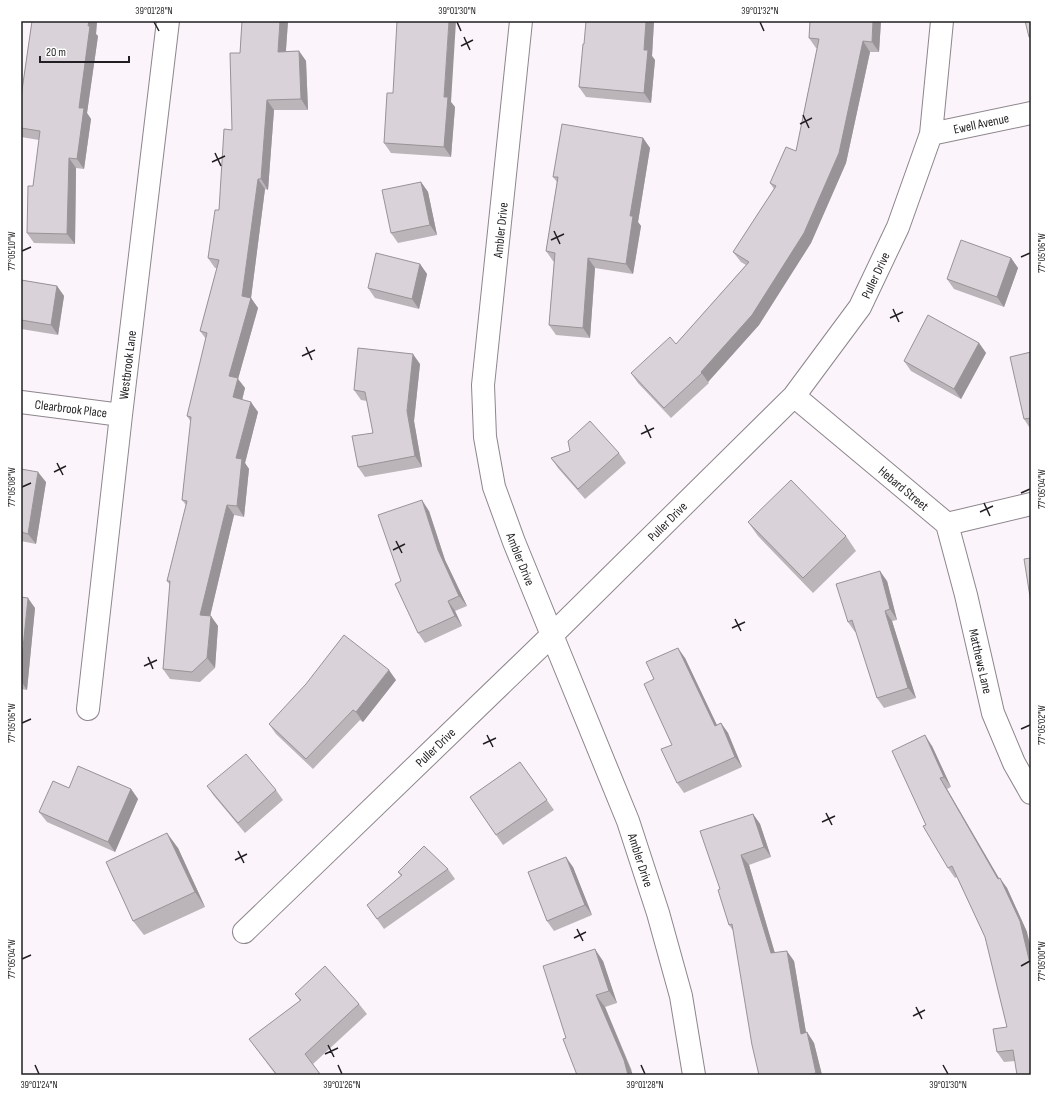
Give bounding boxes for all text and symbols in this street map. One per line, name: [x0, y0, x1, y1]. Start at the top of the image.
text: 39°01'28"N: [135, 5, 173, 17]
text: 39°01'30"N: [438, 5, 476, 17]
text: 39°01'32"N: [741, 5, 779, 17]
scale bar: [40, 38, 129, 64]
text: 20 m: [46, 45, 66, 60]
street label: Ewell Avenue: [952, 110, 1011, 138]
street label: Ambler Drive: [490, 202, 512, 260]
text: 77°05'10"W: [6, 231, 18, 270]
text: 77°05'06"W: [1036, 233, 1048, 273]
street label: Puller Drive: [858, 250, 894, 301]
street label: Westbrook Lane: [116, 330, 140, 401]
street label: Clearbrook Place: [34, 397, 108, 421]
street label: Hebard Street: [875, 463, 932, 514]
text: 77°05'08"W: [6, 467, 18, 507]
text: 77°05'04"W: [1036, 469, 1048, 509]
street label: Puller Drive: [645, 499, 691, 545]
street label: Ambler Drive: [502, 530, 538, 588]
street label: Matthews Lane: [965, 627, 995, 695]
text: 77°05'06"W: [6, 703, 18, 743]
text: 77°05'02"W: [1036, 705, 1048, 745]
street label: Puller Drive: [412, 725, 459, 771]
street label: Ambler Drive: [624, 830, 656, 889]
text: 77°05'04"W: [6, 939, 18, 979]
text: 77°05'00"W: [1036, 941, 1048, 981]
text: 39°01'24"N: [20, 1079, 58, 1091]
text: 39°01'26"N: [323, 1079, 361, 1091]
text: 39°01'28"N: [626, 1079, 664, 1091]
text: 39°01'30"N: [929, 1079, 967, 1091]

